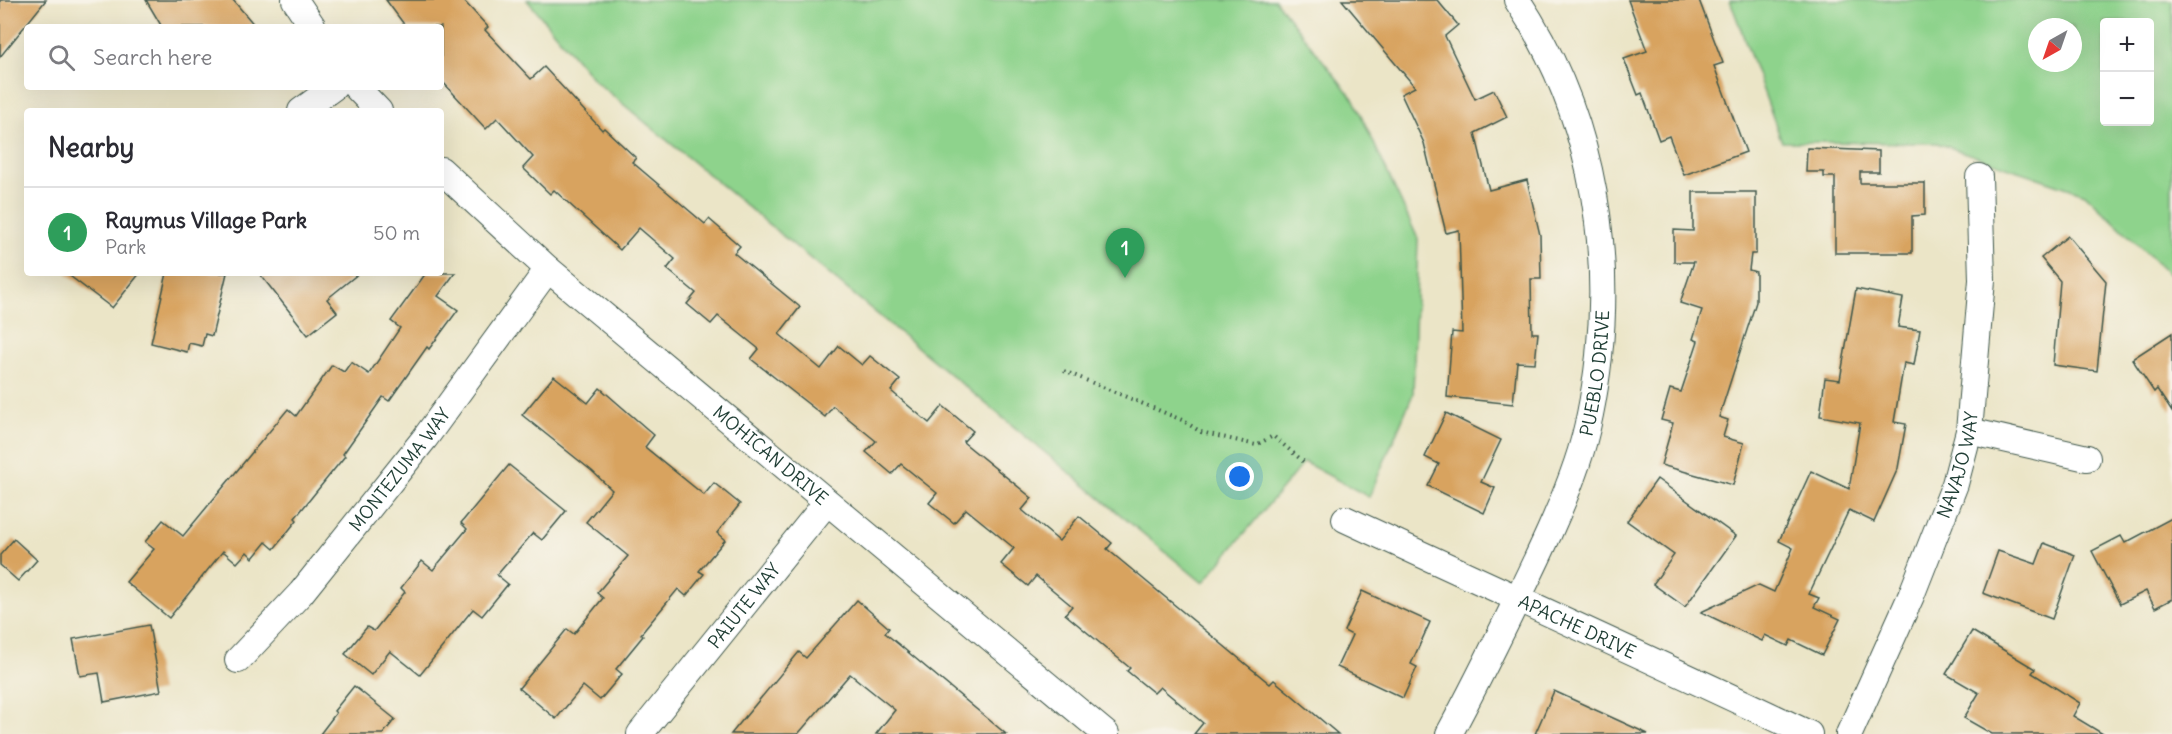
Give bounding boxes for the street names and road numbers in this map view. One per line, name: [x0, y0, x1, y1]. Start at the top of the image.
street label: PUEBLO DRIVE: [1574, 310, 1614, 438]
street label: MOHICAN DRIVE: [709, 400, 833, 509]
street label: MONTEZUMA WAY: [344, 403, 455, 536]
street label: NAVAJO WAY: [1931, 411, 1982, 521]
street label: PAIUTE WAY: [702, 558, 785, 653]
street label: APACHE DRIVE: [1515, 589, 1640, 663]

